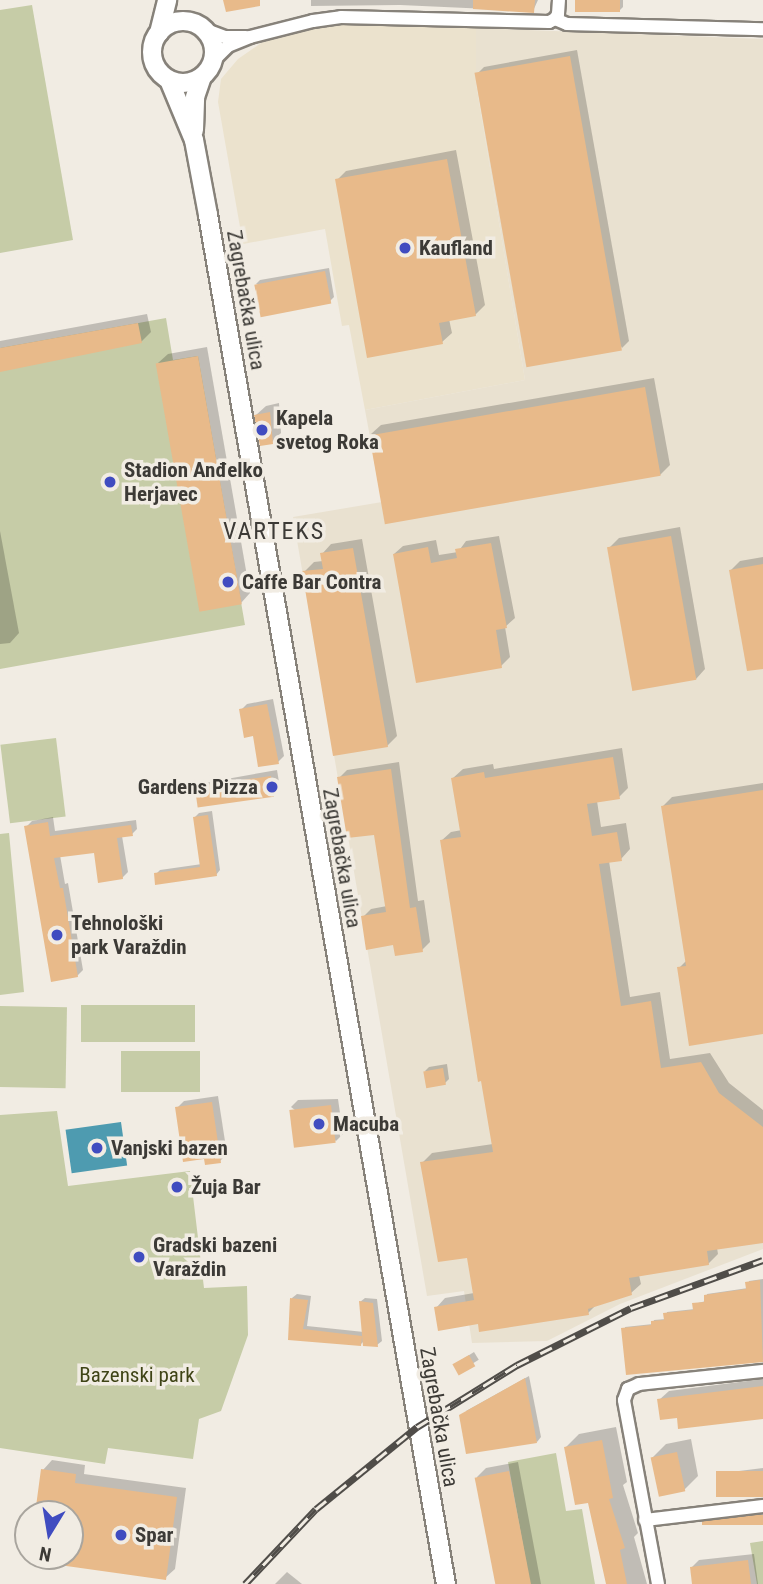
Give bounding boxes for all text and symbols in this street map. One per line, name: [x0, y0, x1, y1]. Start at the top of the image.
street label: Zagrebačka ulica: [221, 228, 271, 372]
place label: Kaufland: [419, 235, 493, 261]
marker: Kaufland: [397, 240, 413, 256]
place label: Kapela svetog Roka: [276, 405, 379, 455]
marker: Kapela svetog Roka: [254, 422, 270, 438]
place label: Stadion Anđelko Herjavec: [124, 457, 263, 507]
marker: Stadion Anđelko Herjavec: [102, 474, 118, 490]
district label: VARTEKS: [224, 518, 324, 546]
place label: Caffe Bar Contra: [242, 569, 381, 595]
marker: Caffe Bar Contra: [220, 574, 236, 590]
place label: Gardens Pizza: [138, 774, 258, 800]
marker: Gardens Pizza: [264, 779, 280, 795]
street label: Zagrebačka ulica: [317, 786, 367, 930]
place label: Tehnološki park Varaždin: [71, 910, 187, 960]
marker: Tehnološki park Varaždin: [49, 927, 65, 943]
place label: Macuba: [333, 1111, 399, 1137]
marker: Macuba: [311, 1116, 327, 1132]
place label: Vanjski bazen: [111, 1135, 228, 1161]
marker: Vanjski bazen: [89, 1140, 105, 1156]
place label: Žuja Bar: [191, 1174, 261, 1200]
marker: Žuja Bar: [169, 1179, 185, 1195]
place label: Gradski bazeni Varaždin: [153, 1232, 277, 1282]
marker: Gradski bazeni Varaždin: [131, 1249, 147, 1265]
street label: Zagrebačka ulica: [414, 1345, 464, 1489]
park label: Bazenski park: [79, 1362, 195, 1388]
north arrow: [14, 1500, 84, 1570]
place label: Spar: [135, 1522, 174, 1548]
marker: Spar: [113, 1527, 129, 1543]
text: N: [37, 1542, 53, 1567]

